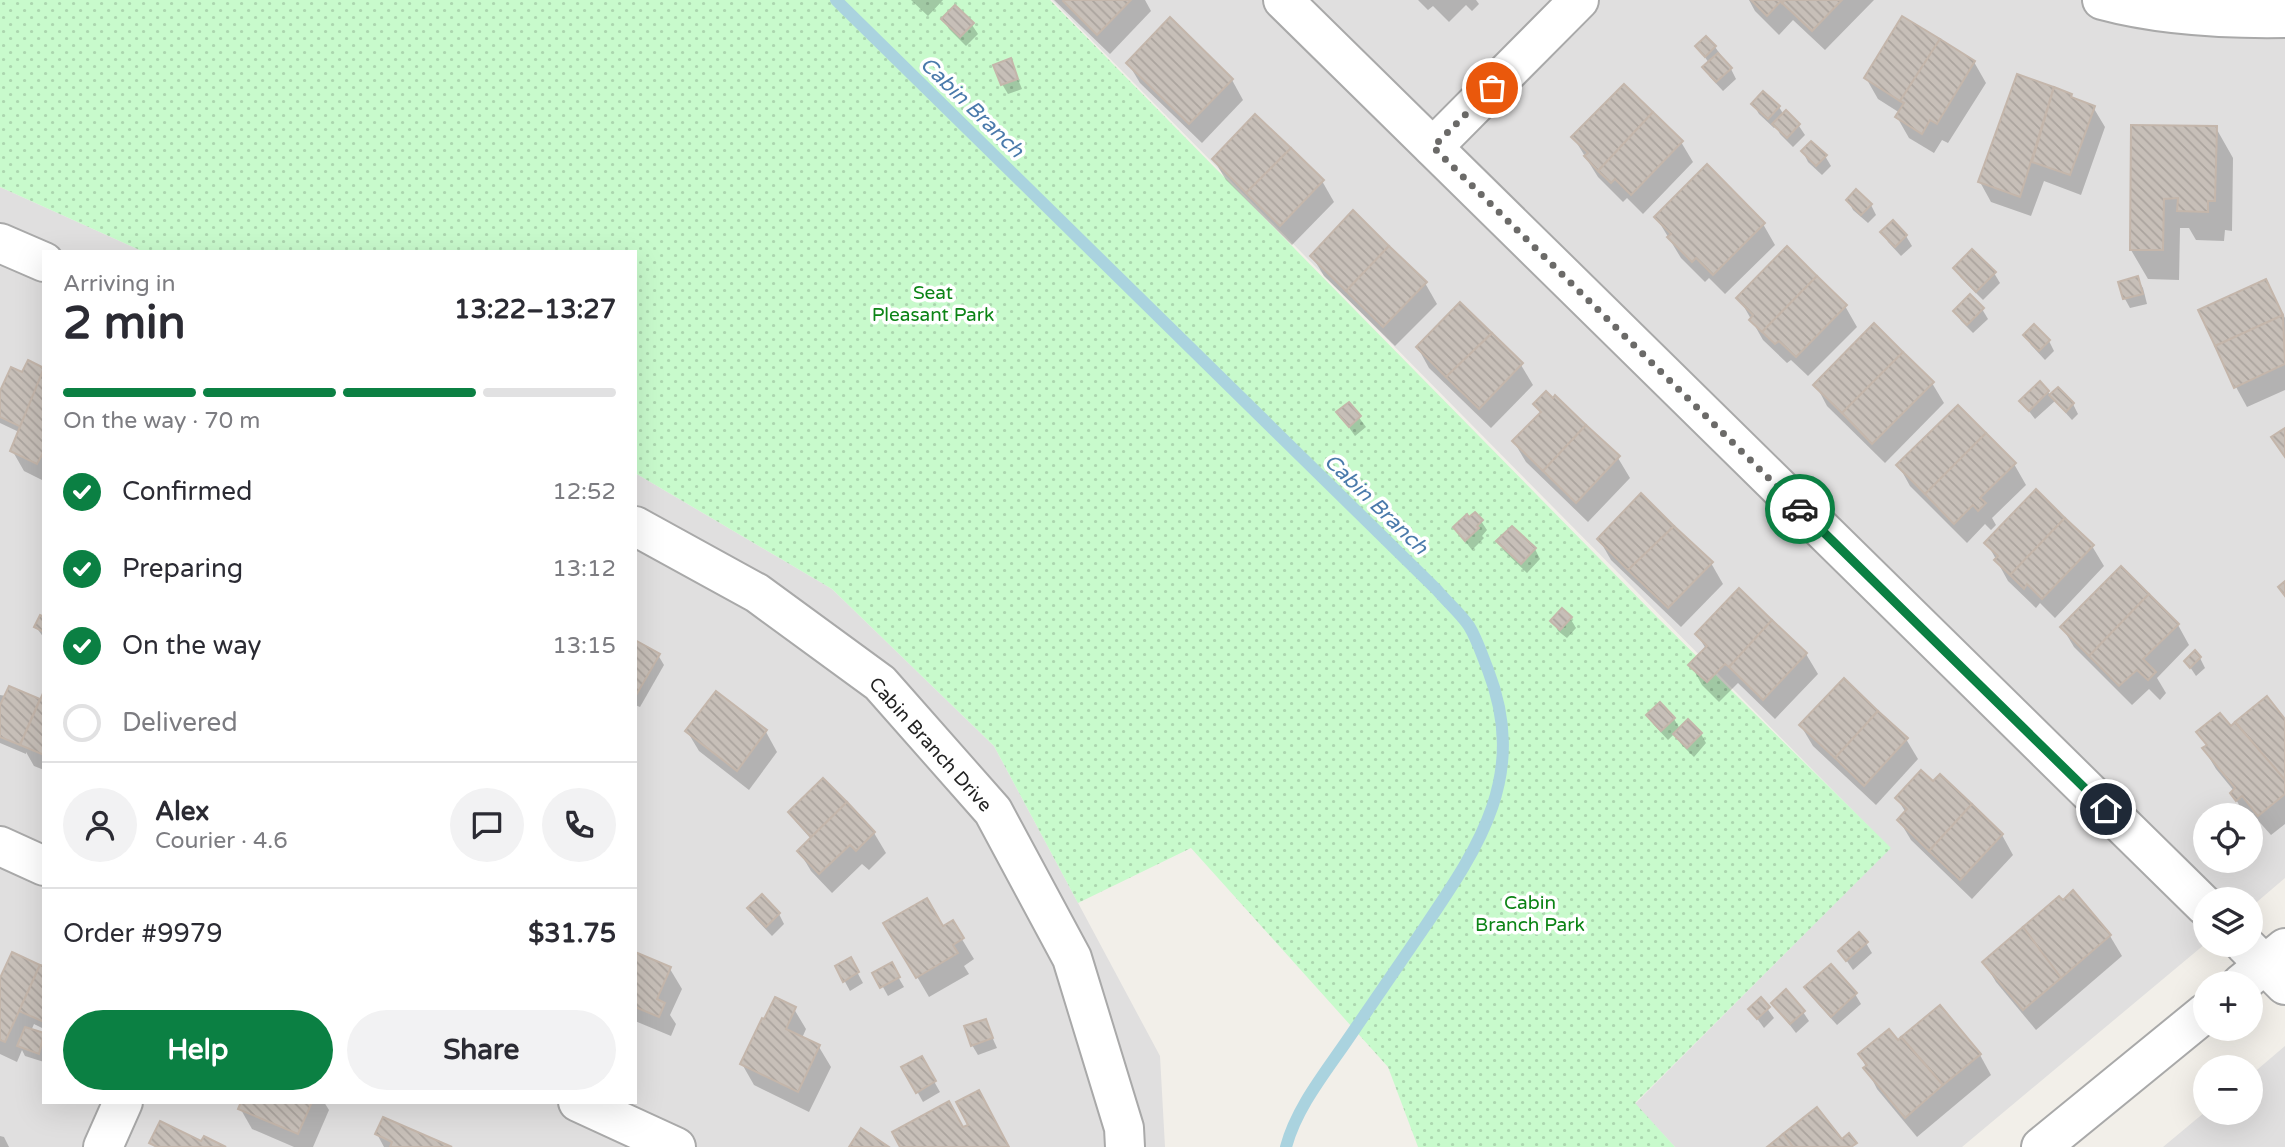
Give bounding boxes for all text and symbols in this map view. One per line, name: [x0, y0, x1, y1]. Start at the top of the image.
water label: Cabin Branch: [915, 52, 1029, 164]
pin: [1462, 58, 1522, 118]
icon: bag: [1473, 69, 1511, 107]
text: Arriving in: [63, 270, 176, 298]
park label: Seat Pleasant Park: [872, 282, 994, 326]
text: 13:22–13:27: [454, 294, 616, 325]
text: 2 min: [63, 296, 186, 351]
text: On the way · 70 m: [63, 407, 260, 435]
water label: Cabin Branch: [1319, 449, 1433, 561]
icon: check: [63, 473, 101, 511]
courier: [1765, 474, 1835, 544]
text: Confirmed: [122, 476, 252, 507]
text: 12:52: [552, 478, 616, 506]
icon: car: [1781, 490, 1819, 528]
icon: check: [63, 550, 101, 588]
text: Preparing: [122, 553, 243, 584]
text: 13:12: [552, 555, 616, 583]
icon: check: [63, 627, 101, 665]
text: On the way: [122, 630, 262, 661]
text: 13:15: [552, 632, 616, 660]
street label: Cabin Branch Drive: [864, 673, 996, 816]
text: Delivered: [122, 707, 238, 738]
pin: [2076, 779, 2136, 839]
button: person: [63, 788, 137, 862]
button: chat: [450, 788, 524, 862]
button: phone: [542, 788, 616, 862]
icon: home: [2087, 790, 2125, 828]
text: Alex: [155, 796, 209, 827]
map controls: [2193, 803, 2263, 1125]
button: locate: [2193, 803, 2263, 873]
text: Courier · 4.6: [155, 827, 288, 855]
button: layers: [2193, 887, 2263, 957]
park label: Cabin Branch Park: [1475, 892, 1585, 936]
text: Order #9979: [63, 918, 223, 949]
text: $31.75: [528, 918, 616, 949]
button: +: [2193, 971, 2263, 1041]
button: Help: [63, 1010, 333, 1090]
button: Share: [347, 1010, 616, 1090]
button: −: [2193, 1055, 2263, 1125]

